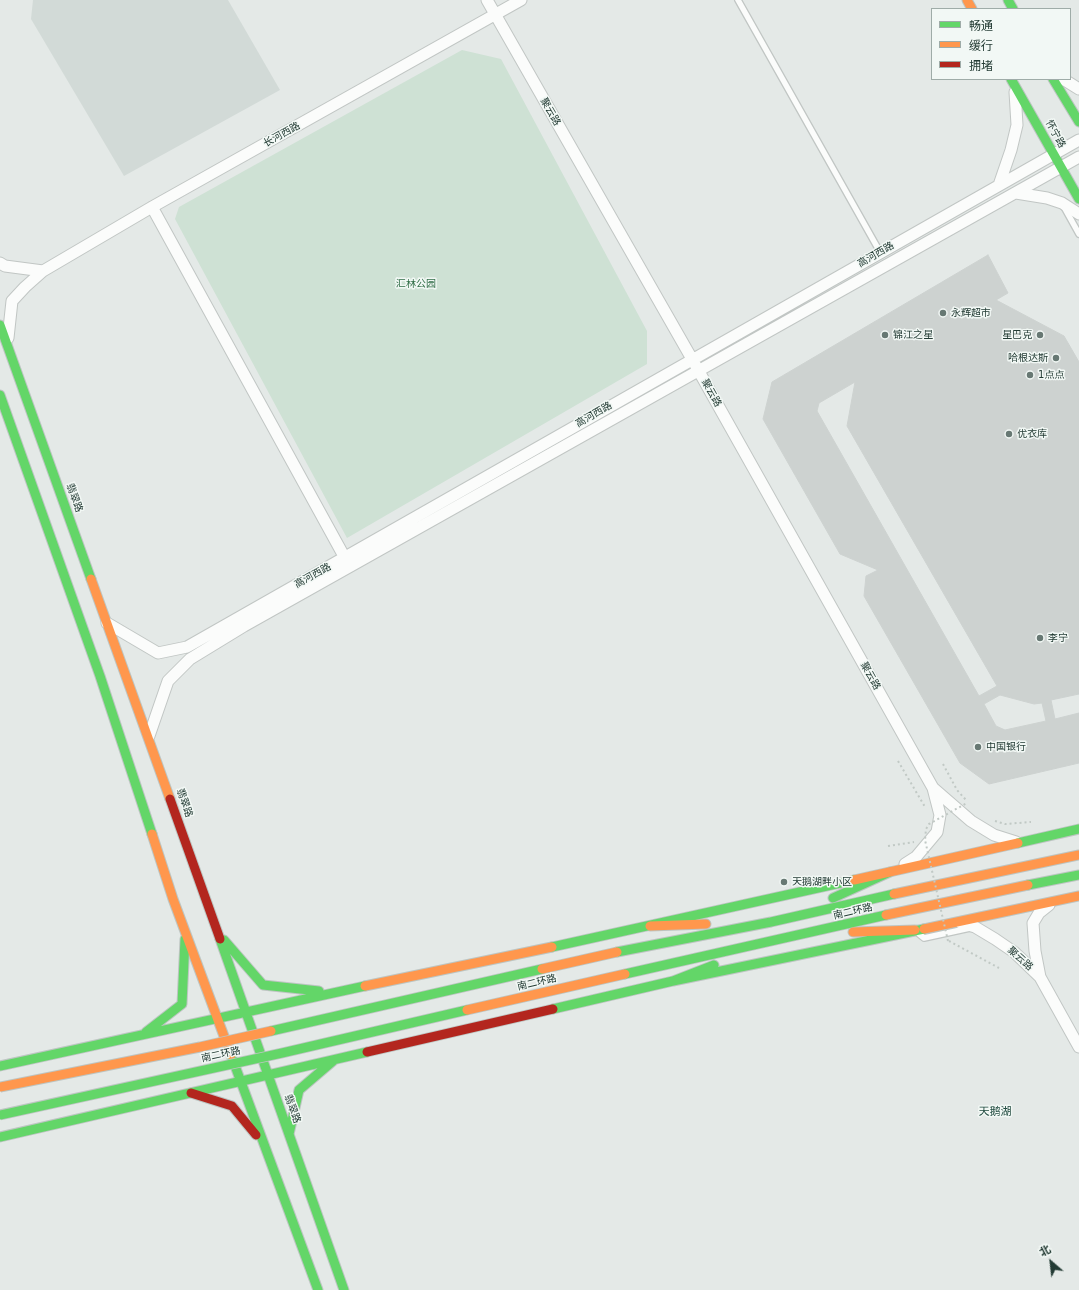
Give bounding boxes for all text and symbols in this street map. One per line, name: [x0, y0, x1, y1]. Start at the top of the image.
legend: [931, 8, 1071, 80]
text: 畅通: [969, 19, 993, 33]
text: 缓行: [969, 39, 993, 53]
text: 拥堵: [969, 59, 993, 73]
street label: 聚云路: [537, 96, 563, 128]
street label: 怀宁路: [1042, 118, 1068, 150]
street label: 长河西路: [262, 120, 302, 150]
street label: 高河西路: [856, 240, 896, 270]
park label: 汇林公园: [396, 278, 436, 290]
place label: 永辉超市: [951, 307, 991, 319]
marker: 永辉超市: [938, 308, 948, 318]
place label: 锦江之星: [893, 329, 933, 341]
place label: 星巴克: [1002, 329, 1032, 341]
marker: 锦江之星: [880, 330, 890, 340]
marker: 星巴克: [1035, 330, 1045, 340]
place label: 哈根达斯: [1008, 352, 1048, 364]
marker: 哈根达斯: [1051, 353, 1061, 363]
place label: 1点点: [1038, 369, 1064, 381]
marker: 1点点: [1025, 370, 1035, 380]
street label: 聚云路: [698, 377, 724, 409]
street label: 高河西路: [574, 400, 614, 430]
place label: 优衣库: [1017, 428, 1047, 440]
marker: 优衣库: [1004, 429, 1014, 439]
street label: 翡翠路: [63, 482, 85, 514]
street label: 高河西路: [293, 561, 333, 591]
place label: 李宁: [1048, 632, 1068, 644]
marker: 李宁: [1035, 633, 1045, 643]
street label: 聚云路: [857, 660, 883, 692]
place label: 中国银行: [986, 741, 1026, 753]
marker: 中国银行: [973, 742, 983, 752]
street label: 翡翠路: [173, 787, 195, 819]
place label: 天鹅湖畔小区: [792, 876, 852, 888]
marker: 天鹅湖畔小区: [779, 877, 789, 887]
street label: 南二环路: [832, 902, 874, 922]
street label: 聚云路: [1005, 945, 1035, 973]
street label: 南二环路: [516, 973, 558, 993]
street label: 南二环路: [200, 1045, 242, 1065]
street label: 翡翠路: [281, 1093, 303, 1125]
district label: 天鹅湖: [979, 1105, 1011, 1119]
north arrow: [1031, 1242, 1071, 1282]
text: 北: [1037, 1243, 1053, 1259]

